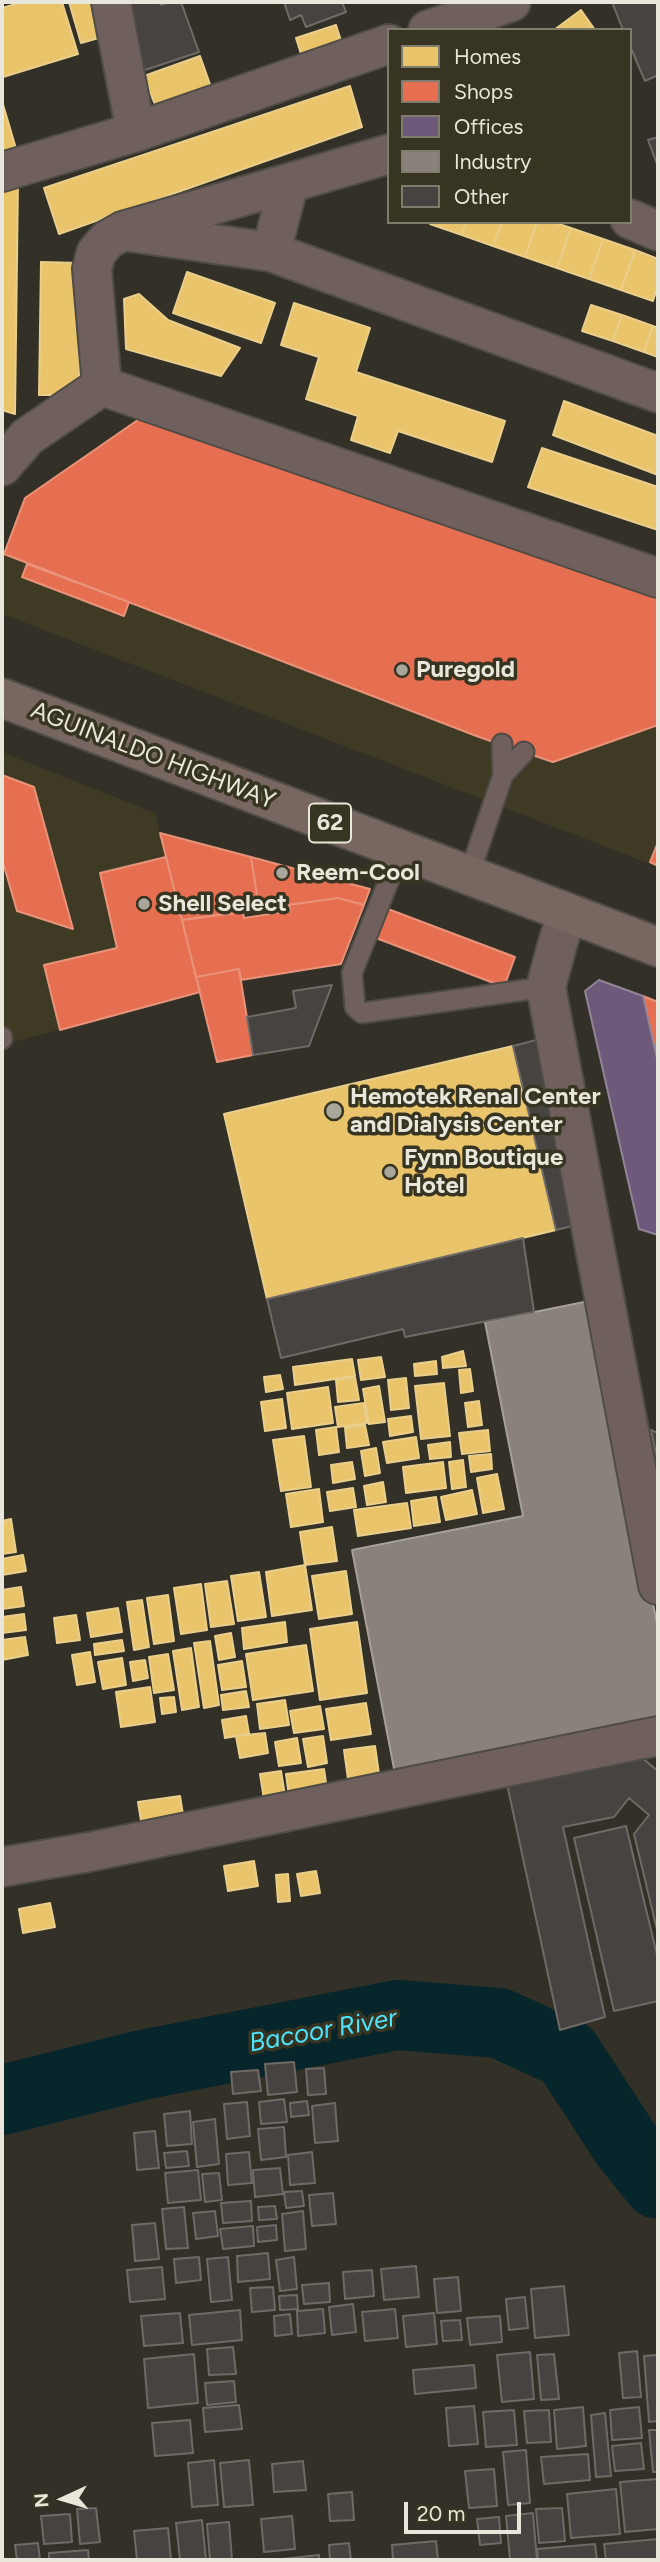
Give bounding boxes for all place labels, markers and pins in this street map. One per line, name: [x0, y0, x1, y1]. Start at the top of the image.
place label: Puregold: [416, 656, 515, 684]
marker: Puregold: [394, 662, 410, 678]
place label: Reem-Cool: [296, 859, 420, 887]
marker: Reem-Cool: [274, 865, 290, 881]
place label: Shell Select: [158, 890, 287, 918]
marker: Shell Select: [136, 896, 152, 912]
place label: Hemotek Renal Center and Dialysis Center: [350, 1083, 600, 1139]
marker: Hemotek Renal Center and Dialysis Center: [324, 1101, 344, 1121]
place label: Fynn Boutique Hotel: [404, 1144, 563, 1200]
marker: Fynn Boutique Hotel: [382, 1164, 398, 1180]

